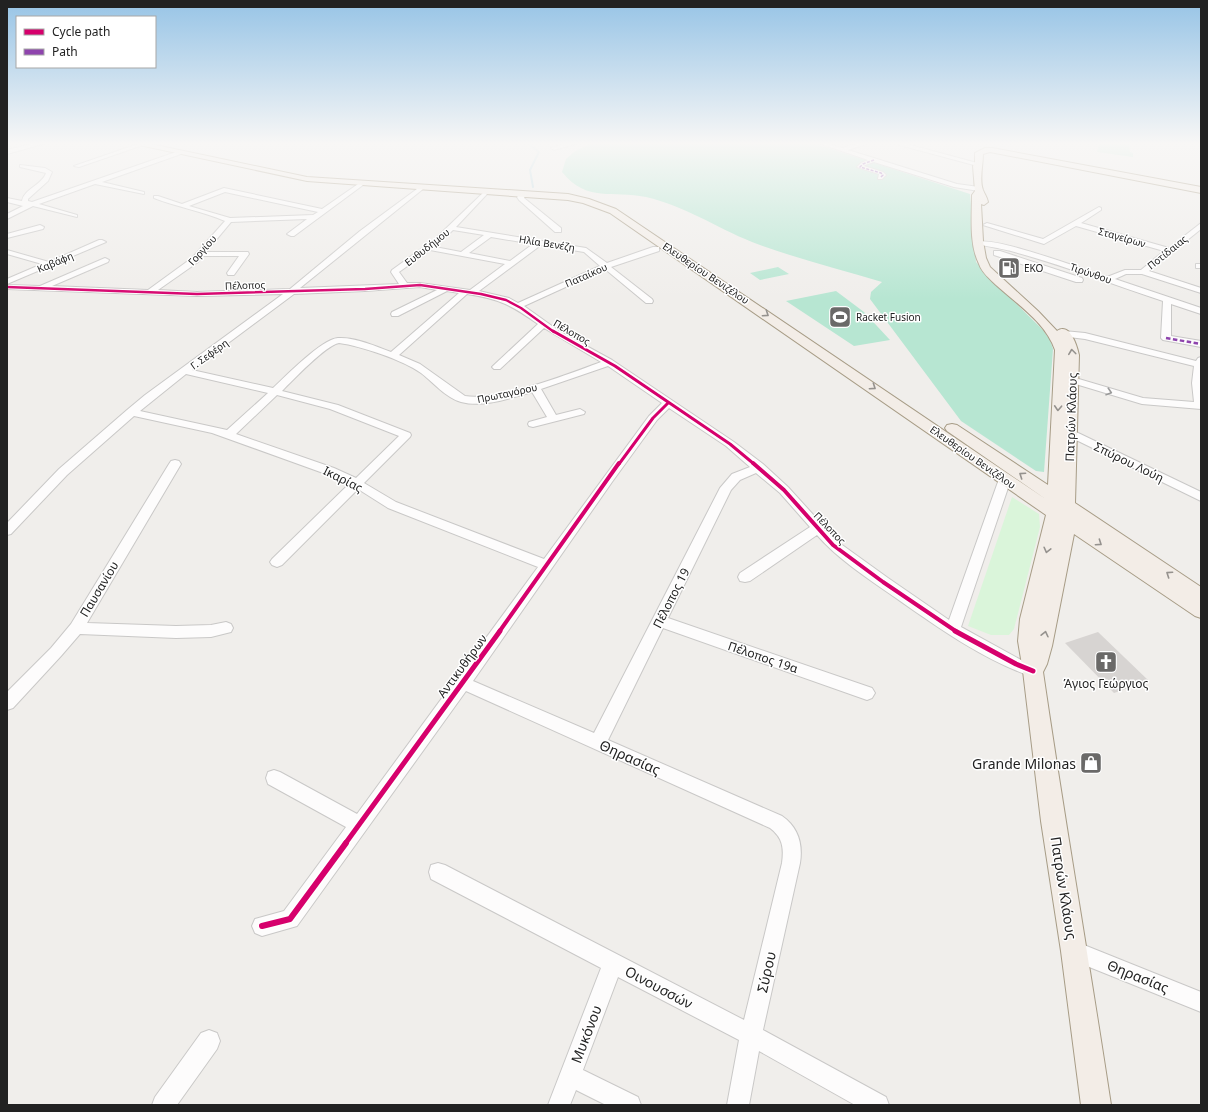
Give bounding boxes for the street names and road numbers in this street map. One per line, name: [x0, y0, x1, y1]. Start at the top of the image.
street label: Σταγείρων: [1097, 224, 1147, 250]
street label: Ευθυδήμου: [402, 225, 452, 269]
street label: Γοργίου: [185, 232, 219, 268]
street label: Ηλία Βενέζη: [518, 232, 576, 254]
street label: Ποτίδαιας: [1144, 232, 1190, 272]
street label: Ελευθερίου Βενιζέλου: [660, 239, 752, 307]
street label: Καβάφη: [35, 248, 75, 276]
street label: Παταίκου: [563, 259, 609, 291]
street label: Τιρύνθου: [1068, 259, 1114, 287]
street label: Πέλοπος: [225, 277, 266, 293]
street label: Πέλοπος: [551, 316, 593, 348]
street label: Γ. Σεφέρη: [187, 335, 231, 373]
street label: Πατρών Κλάους: [1061, 372, 1081, 462]
street label: Πρωταγόρου: [476, 380, 538, 406]
street label: Ελευθερίου Βενιζέλου: [927, 422, 1019, 492]
street label: Σπύρου Λούη: [1091, 438, 1167, 486]
street label: Ικαρίας: [320, 462, 366, 496]
street label: Πέλοπος: [811, 509, 849, 547]
street label: Παυσανίου: [76, 558, 122, 620]
street label: Πέλοπος 19: [649, 565, 693, 631]
street label: Αντικυθήρων: [433, 631, 491, 701]
street label: Πέλοπος 19α: [726, 637, 801, 677]
street label: Θηρασίας: [597, 735, 664, 779]
street label: Πατρών Κλάους: [1046, 835, 1082, 941]
street label: Σύρου: [752, 950, 780, 994]
street label: Θηρασίας: [1104, 955, 1172, 997]
street label: Οινουσσών: [622, 961, 696, 1013]
street label: Μυκόνου: [566, 1002, 606, 1066]

